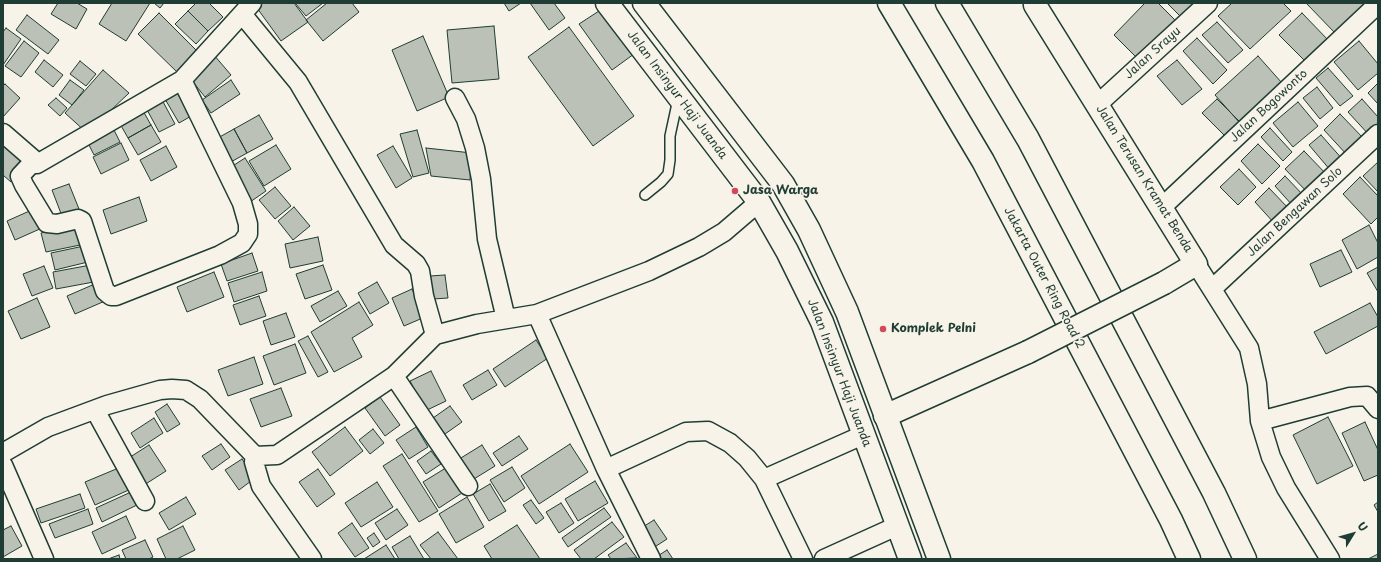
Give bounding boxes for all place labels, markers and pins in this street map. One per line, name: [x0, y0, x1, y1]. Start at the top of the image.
place label: Jasa Warga: [743, 184, 818, 198]
marker: Jasa Warga: [730, 186, 740, 196]
place label: Komplek Pelni: [891, 322, 976, 336]
marker: Komplek Pelni: [878, 324, 888, 334]

